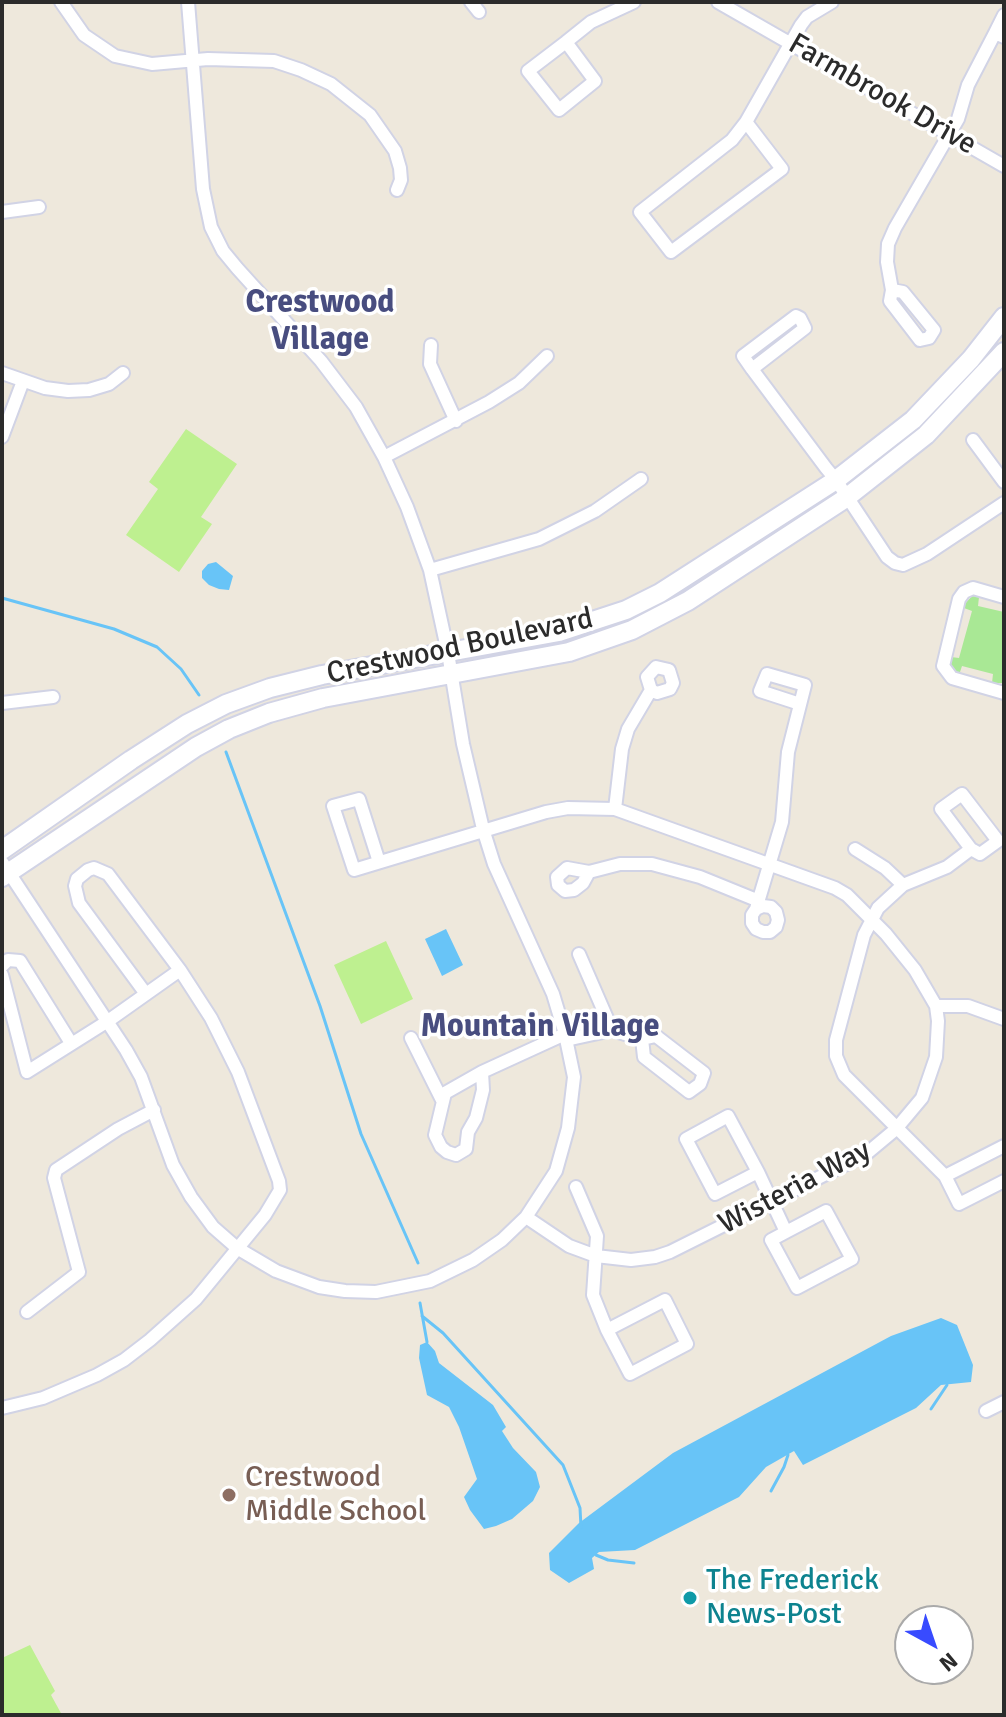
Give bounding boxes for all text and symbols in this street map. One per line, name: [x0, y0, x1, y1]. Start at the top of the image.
street label: Farmbrook Drive: [782, 27, 982, 163]
district label: Crestwood Village: [245, 285, 395, 360]
street label: Crestwood Boulevard: [324, 601, 596, 693]
district label: Mountain Village: [420, 1009, 660, 1047]
street label: Wisteria Way: [713, 1133, 877, 1243]
place label: Crestwood Middle School: [245, 1460, 426, 1530]
marker: Crestwood Middle School: [220, 1486, 238, 1504]
place label: The Frederick News-Post: [706, 1563, 879, 1634]
marker: The Frederick News-Post: [681, 1589, 699, 1607]
north arrow: [894, 1605, 974, 1685]
text: N: [934, 1647, 963, 1677]

